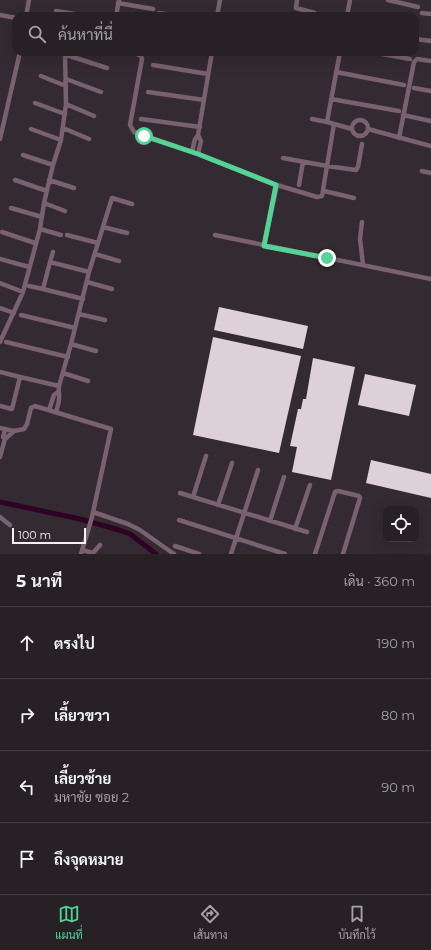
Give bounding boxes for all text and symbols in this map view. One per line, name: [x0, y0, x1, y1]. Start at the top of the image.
search box: [12, 12, 419, 56]
icon: search: [26, 23, 48, 45]
text: ค้นหาที่นี่: [58, 25, 113, 44]
route start: [135, 127, 153, 145]
route end: [318, 249, 336, 267]
map controls: [383, 506, 419, 542]
button: locate: [383, 506, 419, 542]
scale bar: [12, 526, 86, 545]
text: 100 m: [18, 528, 51, 542]
text: 5 นาที: [16, 571, 62, 591]
text: เดิน · 360 m: [344, 573, 415, 589]
icon: ahead: [16, 632, 38, 654]
text: ตรงไป: [54, 634, 95, 653]
text: 190 m: [377, 635, 415, 651]
icon: right: [16, 704, 38, 726]
text: เลี้ยวขวา: [54, 706, 110, 725]
text: 80 m: [381, 707, 415, 723]
text: เลี้ยวซ้าย: [54, 769, 111, 788]
icon: left: [16, 776, 38, 798]
text: 90 m: [381, 779, 415, 795]
text: มหาชัย ซอย 2: [54, 789, 129, 805]
icon: arrive: [16, 848, 38, 870]
text: ถึงจุดหมาย: [54, 850, 124, 869]
tab: แผนที่: [55, 903, 83, 942]
tab: เส้นทาง: [193, 903, 228, 942]
tab: บันทึกไว้: [338, 903, 376, 942]

